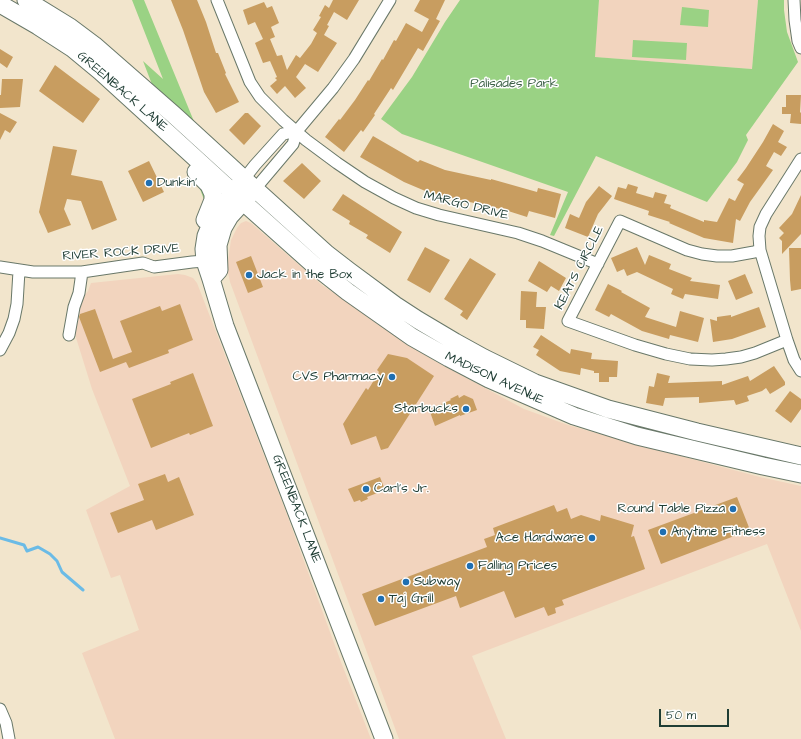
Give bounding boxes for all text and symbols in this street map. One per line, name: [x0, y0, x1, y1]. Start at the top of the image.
street label: GREENBACK LANE: [74, 48, 170, 136]
park label: Palisades Park: [470, 76, 558, 92]
place label: Dunkin': [157, 175, 197, 191]
marker: Dunkin': [144, 178, 154, 188]
street label: MARGO DRIVE: [422, 188, 510, 224]
street label: KEATS CIRCLE: [552, 224, 608, 312]
street label: RIVER ROCK DRIVE: [62, 241, 180, 265]
place label: Jack in the Box: [257, 267, 352, 283]
marker: Jack in the Box: [244, 270, 254, 280]
street label: MADISON AVENUE: [442, 349, 546, 409]
place label: CVS Pharmacy: [292, 369, 384, 385]
marker: CVS Pharmacy: [387, 372, 397, 382]
place label: Starbucks: [394, 401, 458, 417]
marker: Starbucks: [461, 404, 471, 414]
street label: GREENBACK LANE: [268, 453, 324, 565]
place label: Carl's Jr.: [374, 481, 429, 497]
marker: Carl's Jr.: [361, 484, 371, 494]
place label: Round Table Pizza: [617, 501, 725, 517]
marker: Round Table Pizza: [728, 504, 738, 514]
place label: Anytime Fitness: [671, 524, 765, 540]
marker: Anytime Fitness: [658, 527, 668, 537]
place label: Ace Hardware: [496, 530, 584, 546]
marker: Ace Hardware: [587, 533, 597, 543]
place label: Falling Prices: [478, 558, 557, 574]
marker: Falling Prices: [465, 561, 475, 571]
place label: Subway: [414, 574, 461, 590]
marker: Subway: [401, 577, 411, 587]
place label: Taj Grill: [389, 591, 433, 607]
marker: Taj Grill: [376, 594, 386, 604]
scale bar: [661, 701, 731, 727]
text: 50 m: [666, 707, 696, 724]

